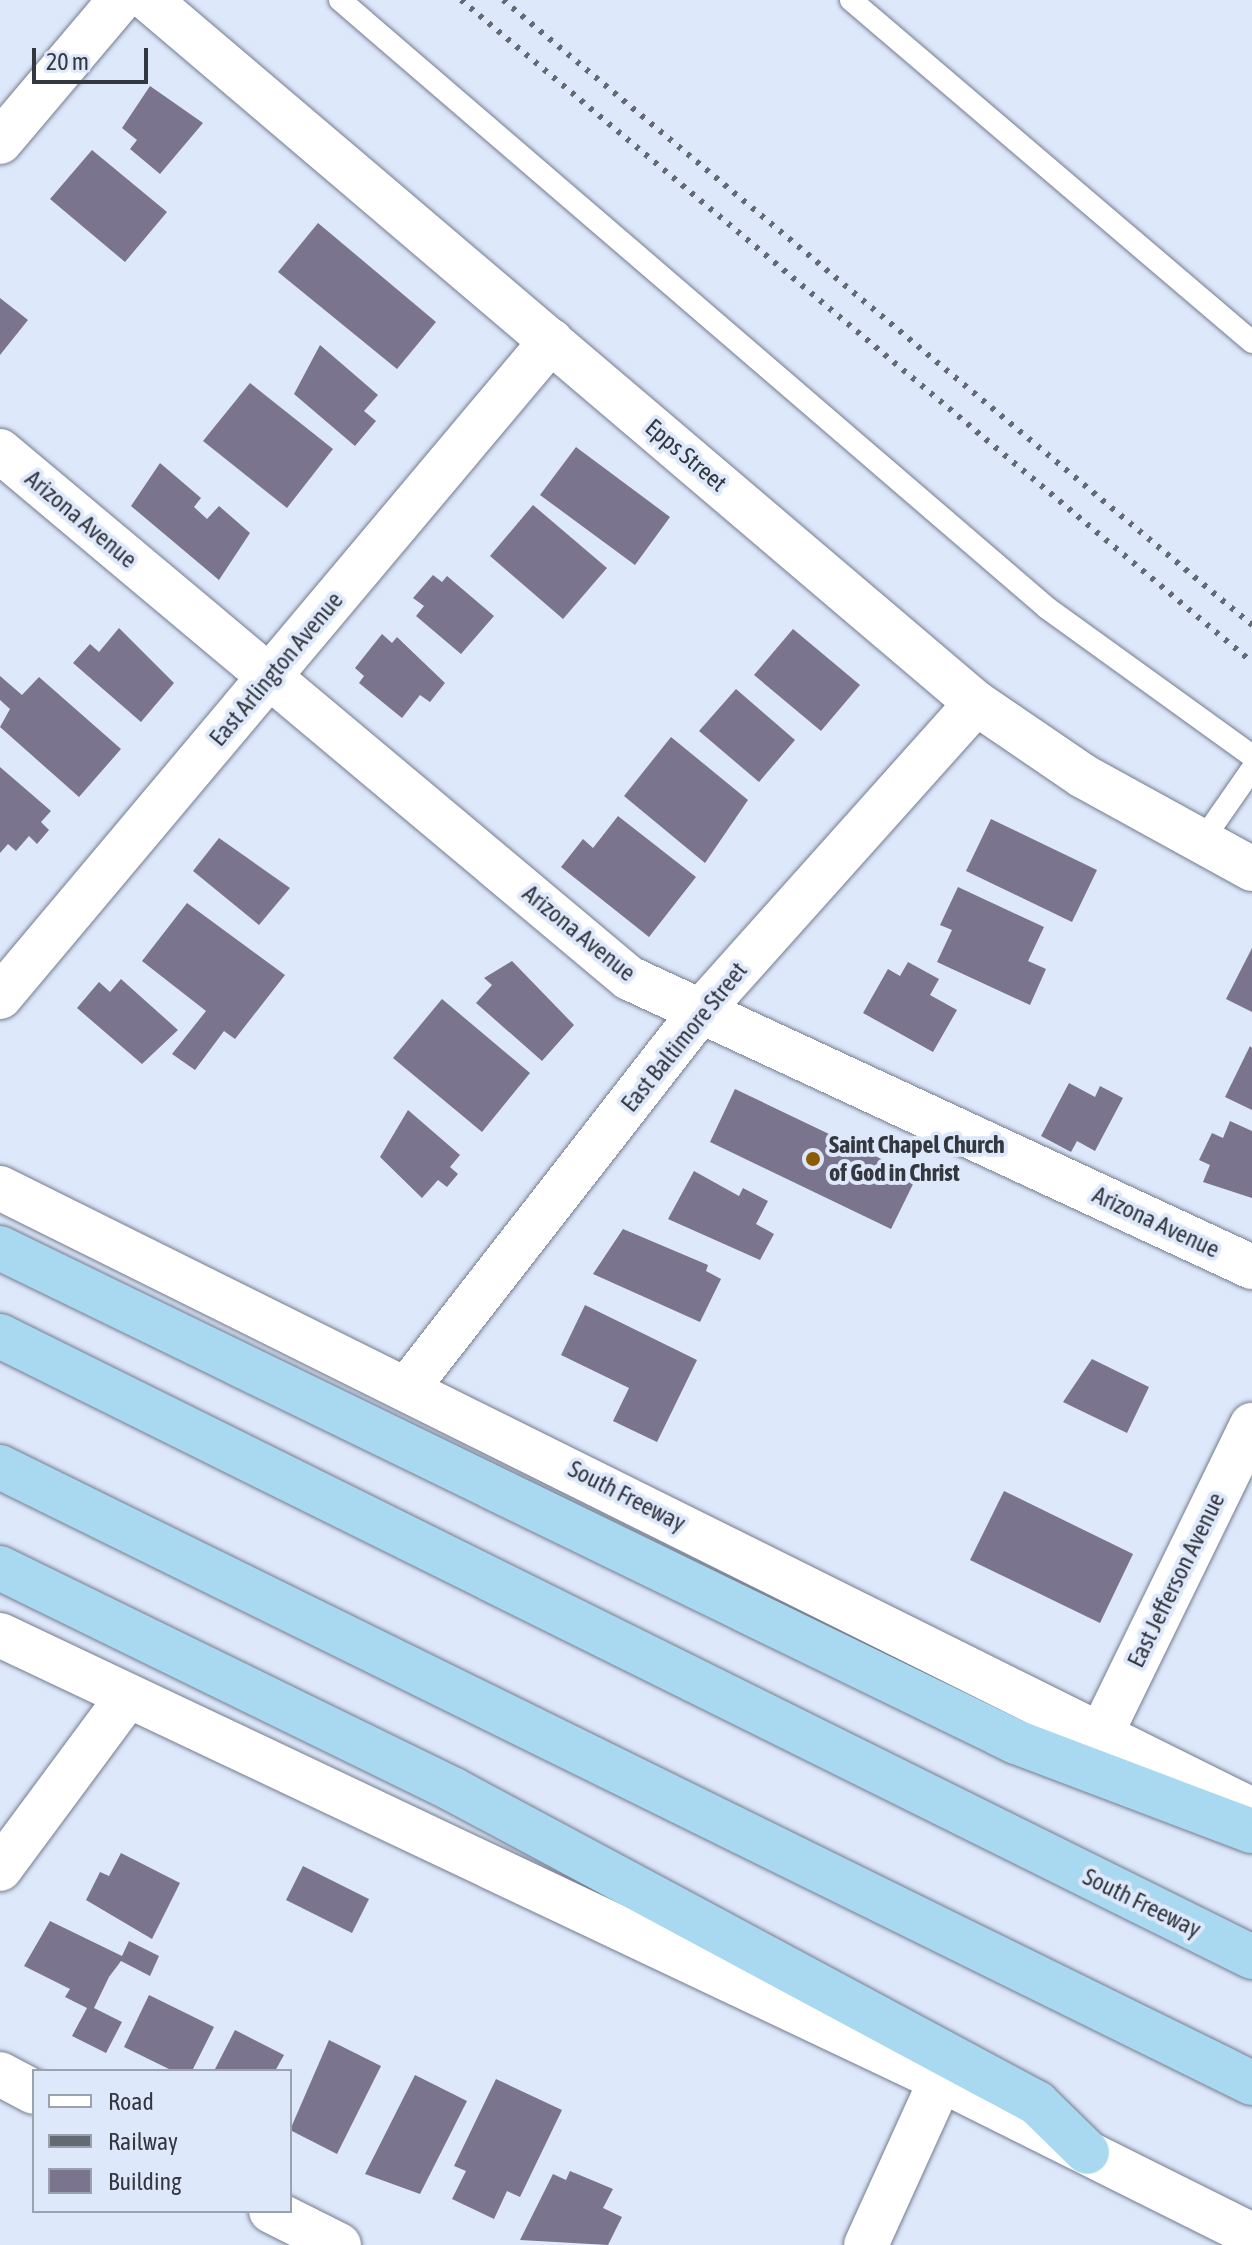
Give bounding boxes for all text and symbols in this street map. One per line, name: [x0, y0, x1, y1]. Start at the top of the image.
scale bar: [36, 32, 152, 82]
text: 20 m: [46, 48, 89, 75]
street label: Epps Street: [639, 413, 733, 497]
street label: Arizona Avenue: [19, 464, 143, 574]
street label: East Arlington Avenue: [203, 586, 349, 752]
street label: Arizona Avenue: [517, 879, 641, 987]
street label: East Baltimore Street: [615, 956, 753, 1118]
place label: Saint Chapel Church of God in Christ: [829, 1131, 1005, 1187]
marker: Saint Chapel Church of God in Christ: [804, 1150, 822, 1168]
street label: Arizona Avenue: [1088, 1180, 1224, 1264]
street label: South Freeway: [564, 1454, 690, 1538]
street label: East Jefferson Avenue: [1121, 1488, 1231, 1672]
street label: South Freeway: [1078, 1862, 1206, 1944]
legend: [32, 2069, 292, 2213]
text: Road: [108, 2088, 154, 2115]
text: Railway: [108, 2128, 178, 2155]
text: Building: [108, 2168, 181, 2195]

